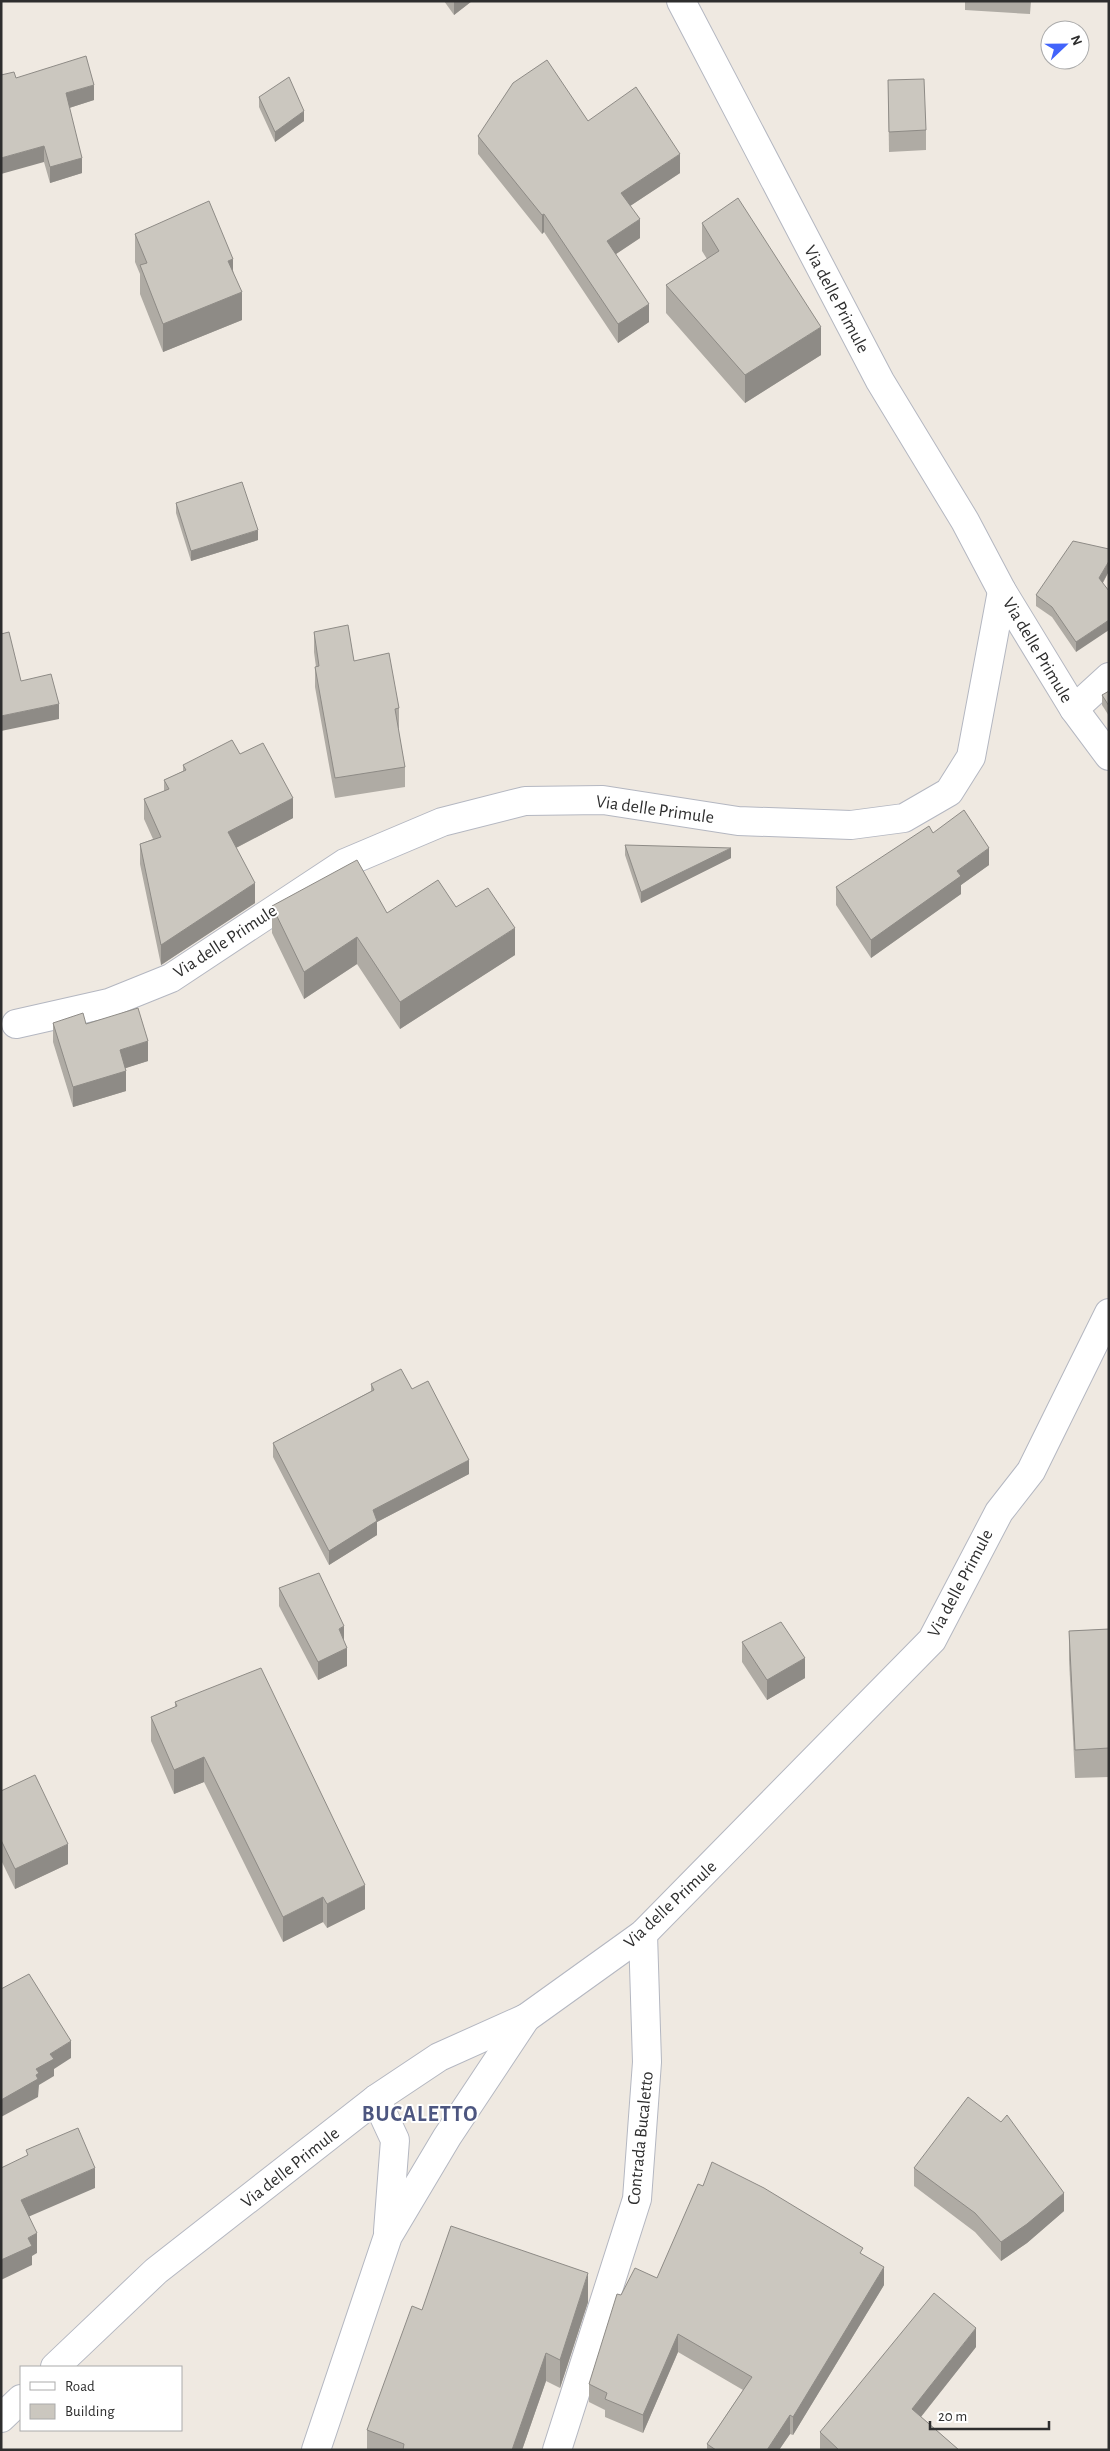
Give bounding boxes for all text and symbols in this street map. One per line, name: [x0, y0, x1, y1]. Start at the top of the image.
north arrow: [1040, 20, 1090, 70]
text: N: [1068, 33, 1084, 48]
street label: Via delle Primule: [800, 243, 872, 356]
street label: Via delle Primule: [999, 595, 1076, 706]
street label: Via delle Primule: [595, 793, 715, 827]
street label: Via delle Primule: [171, 902, 280, 982]
street label: Via delle Primule: [925, 1527, 997, 1640]
street label: Via delle Primule: [621, 1858, 720, 1952]
street label: Contrada Bucaletto: [625, 2070, 657, 2206]
district label: BUCALETTO: [362, 2103, 478, 2125]
street label: Via delle Primule: [238, 2124, 343, 2212]
legend: [20, 2366, 182, 2431]
text: Road: [65, 2379, 95, 2394]
scale bar: [930, 2398, 1049, 2430]
text: Building: [65, 2404, 115, 2419]
text: 20 m: [938, 2409, 967, 2424]

